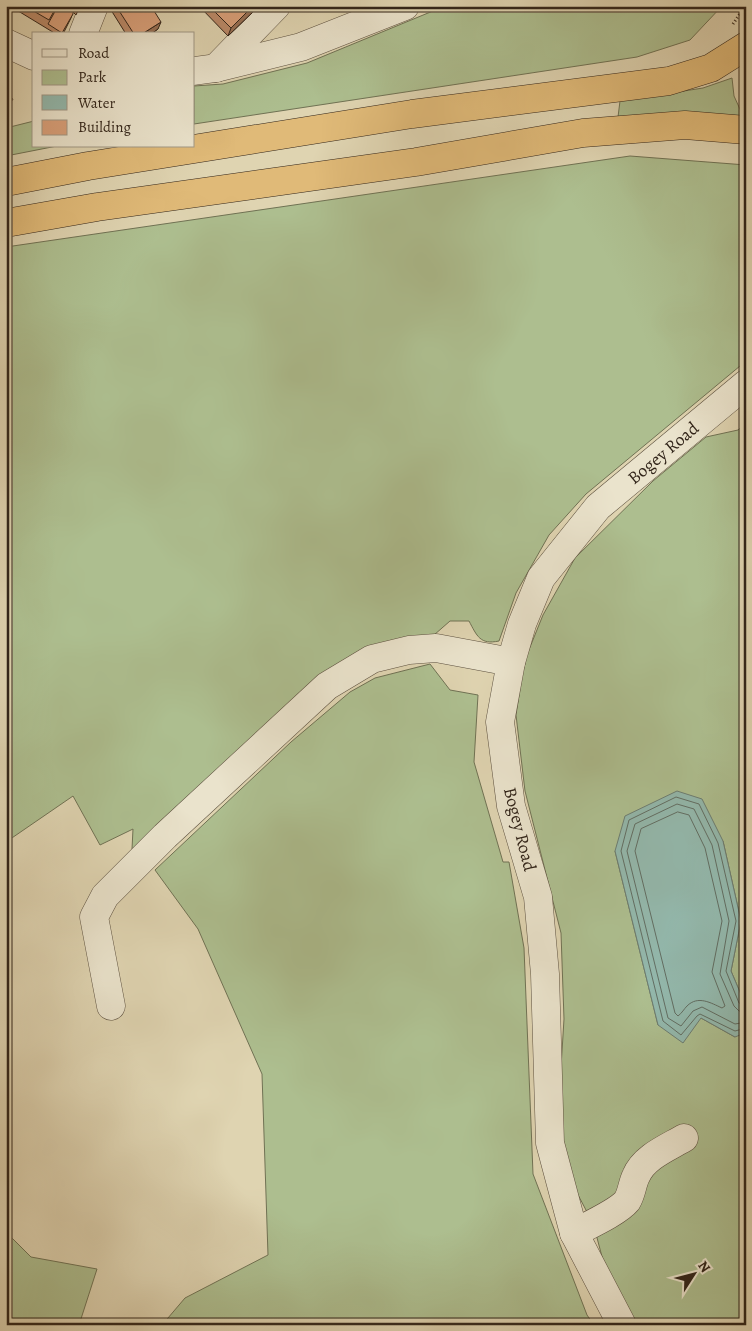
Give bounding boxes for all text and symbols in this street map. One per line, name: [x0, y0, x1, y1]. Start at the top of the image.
legend: [32, 32, 195, 148]
text: Road: [78, 43, 110, 63]
text: Park: [78, 67, 107, 87]
text: Water: [77, 93, 115, 113]
text: Building: [78, 117, 131, 137]
street label: Bogey Road: [622, 416, 704, 490]
street label: Bogey Road: [498, 785, 542, 874]
north arrow: [670, 1248, 720, 1298]
text: N: [693, 1257, 715, 1276]

